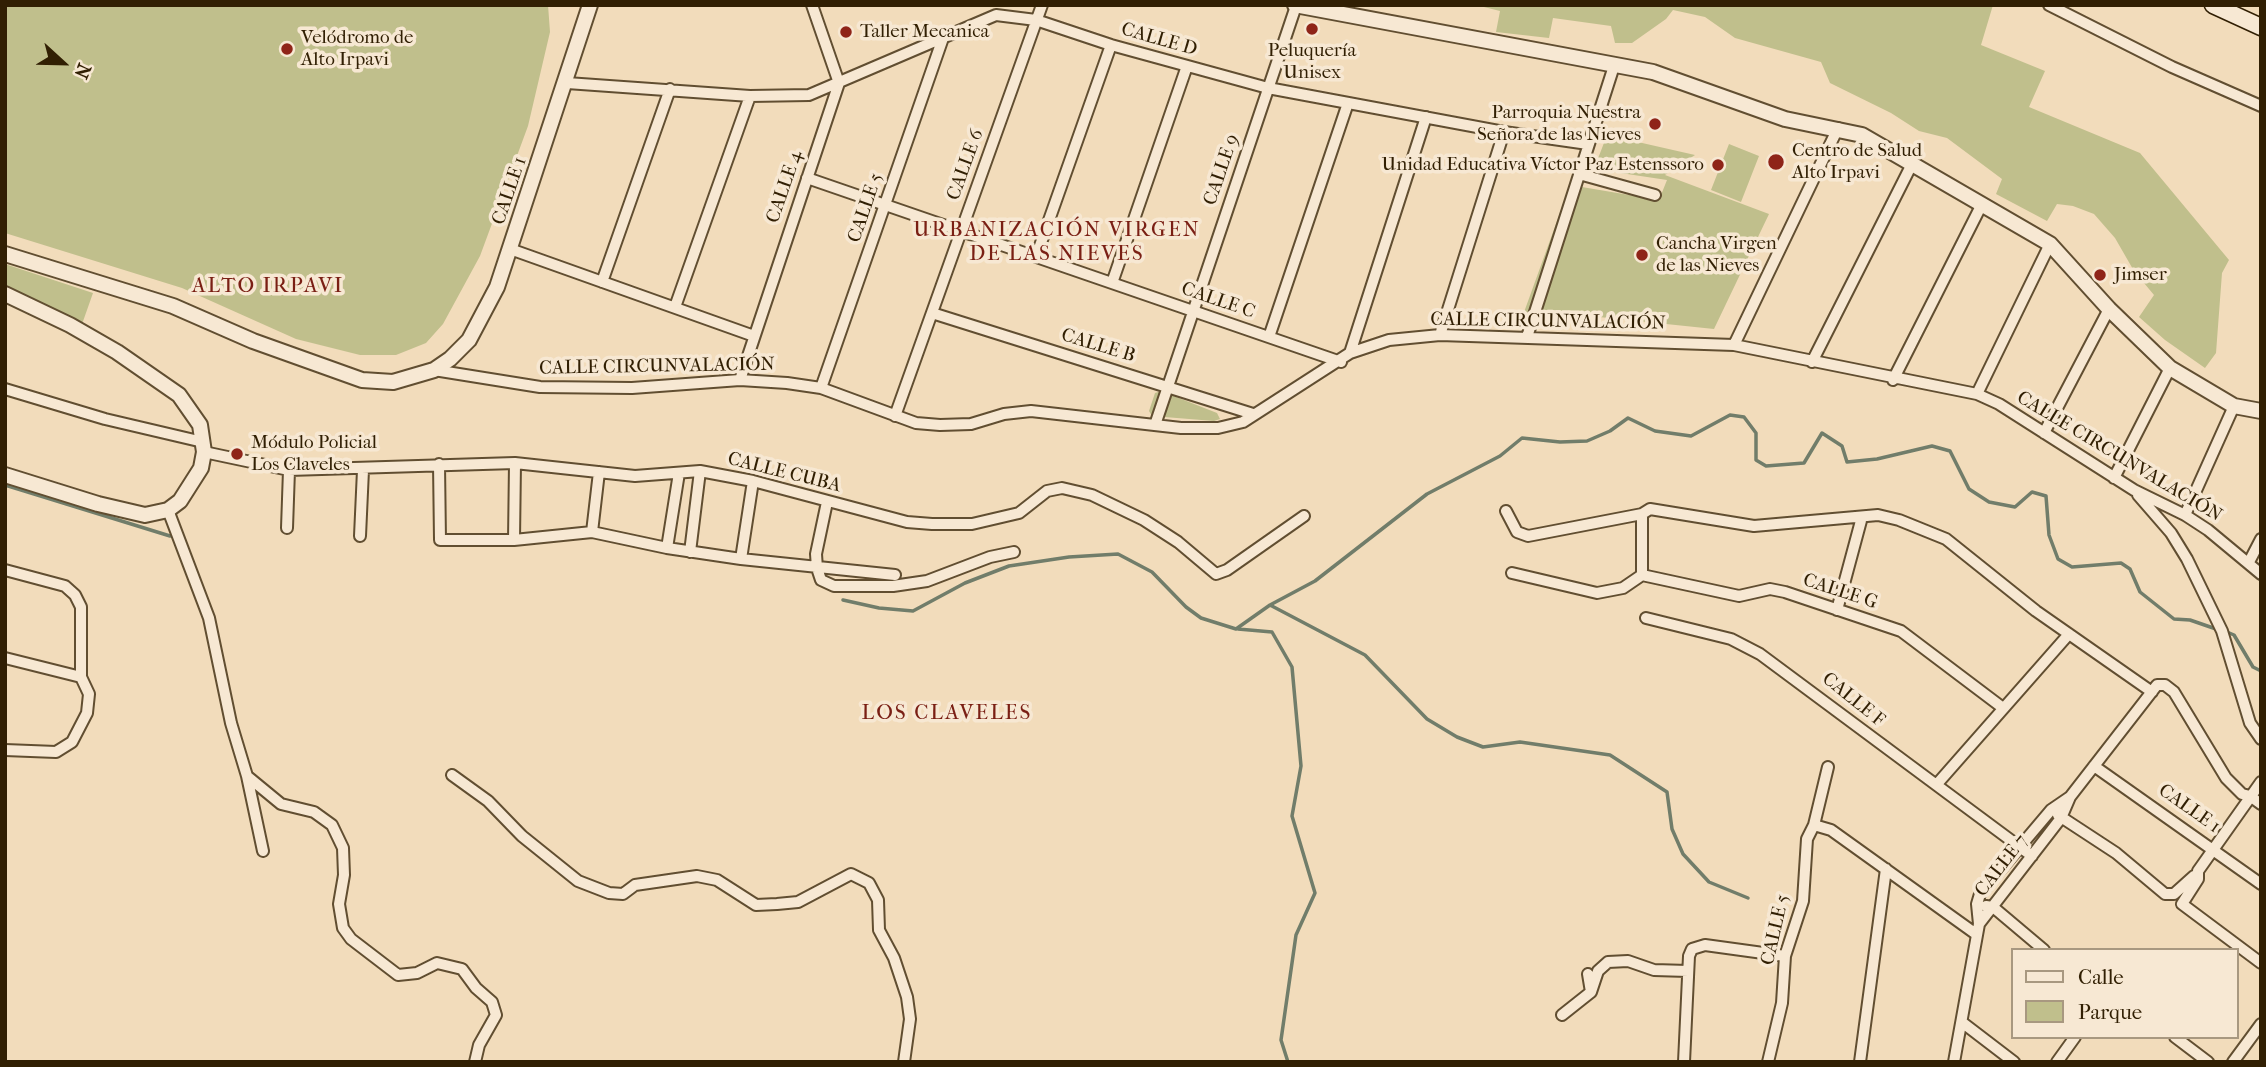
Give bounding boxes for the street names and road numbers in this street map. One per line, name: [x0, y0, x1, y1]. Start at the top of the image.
street label: CALLE D: [1118, 18, 1200, 62]
street label: CALLE 6: [943, 126, 989, 204]
street label: CALLE 9: [1199, 131, 1245, 209]
street label: CALLE 4: [762, 148, 808, 226]
street label: CALLE 1: [488, 154, 532, 228]
street label: CALLE 5: [844, 170, 888, 246]
street label: CALLE C: [1178, 278, 1258, 324]
street label: CALLE CIRCUNVALACIÓN: [1430, 309, 1666, 335]
street label: CALLE B: [1058, 324, 1138, 368]
street label: CALLE CIRCUNVALACIÓN: [539, 354, 775, 380]
street label: CALLE CIRCUNVALACIÓN: [2012, 387, 2226, 527]
street label: CALLE CUBA: [725, 448, 843, 498]
street label: CALLE G: [1800, 569, 1880, 615]
street label: CALLE F: [1817, 668, 1889, 732]
street label: CALLE 1: [2154, 779, 2224, 839]
street label: CALLE 7: [1971, 830, 2033, 902]
street label: CALLE 5: [1757, 892, 1795, 968]

